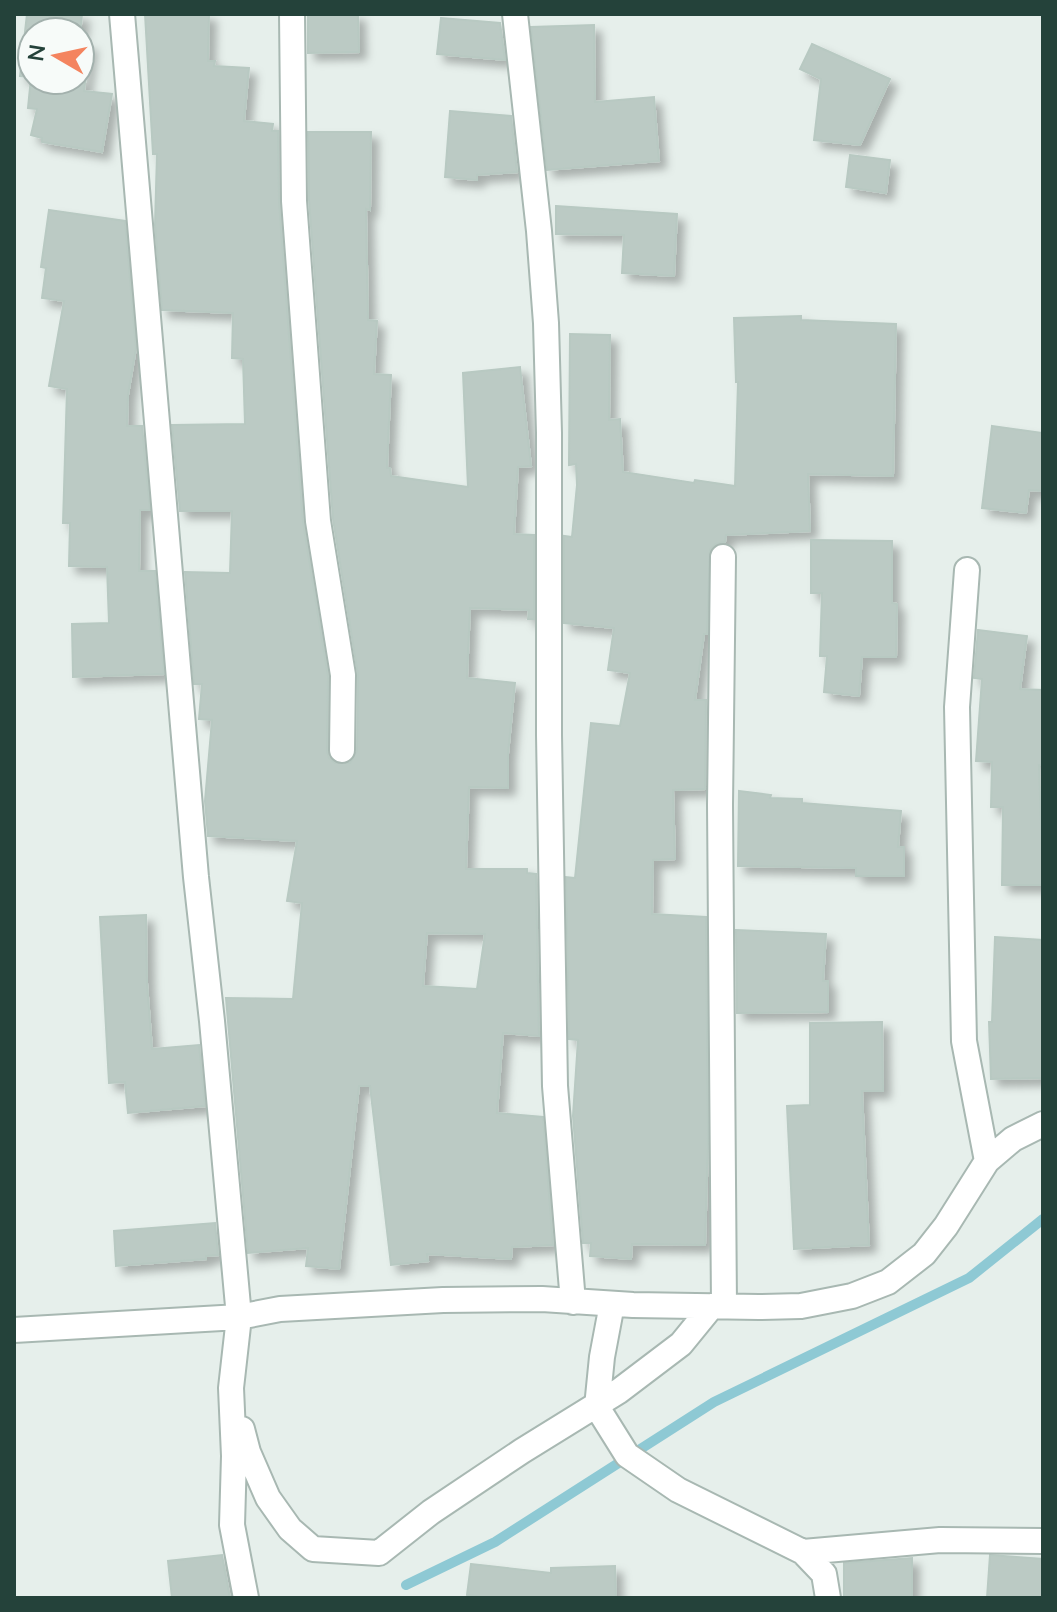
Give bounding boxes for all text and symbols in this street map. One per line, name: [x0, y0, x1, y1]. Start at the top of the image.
north arrow: [16, 16, 96, 96]
text: N: [21, 42, 51, 63]

